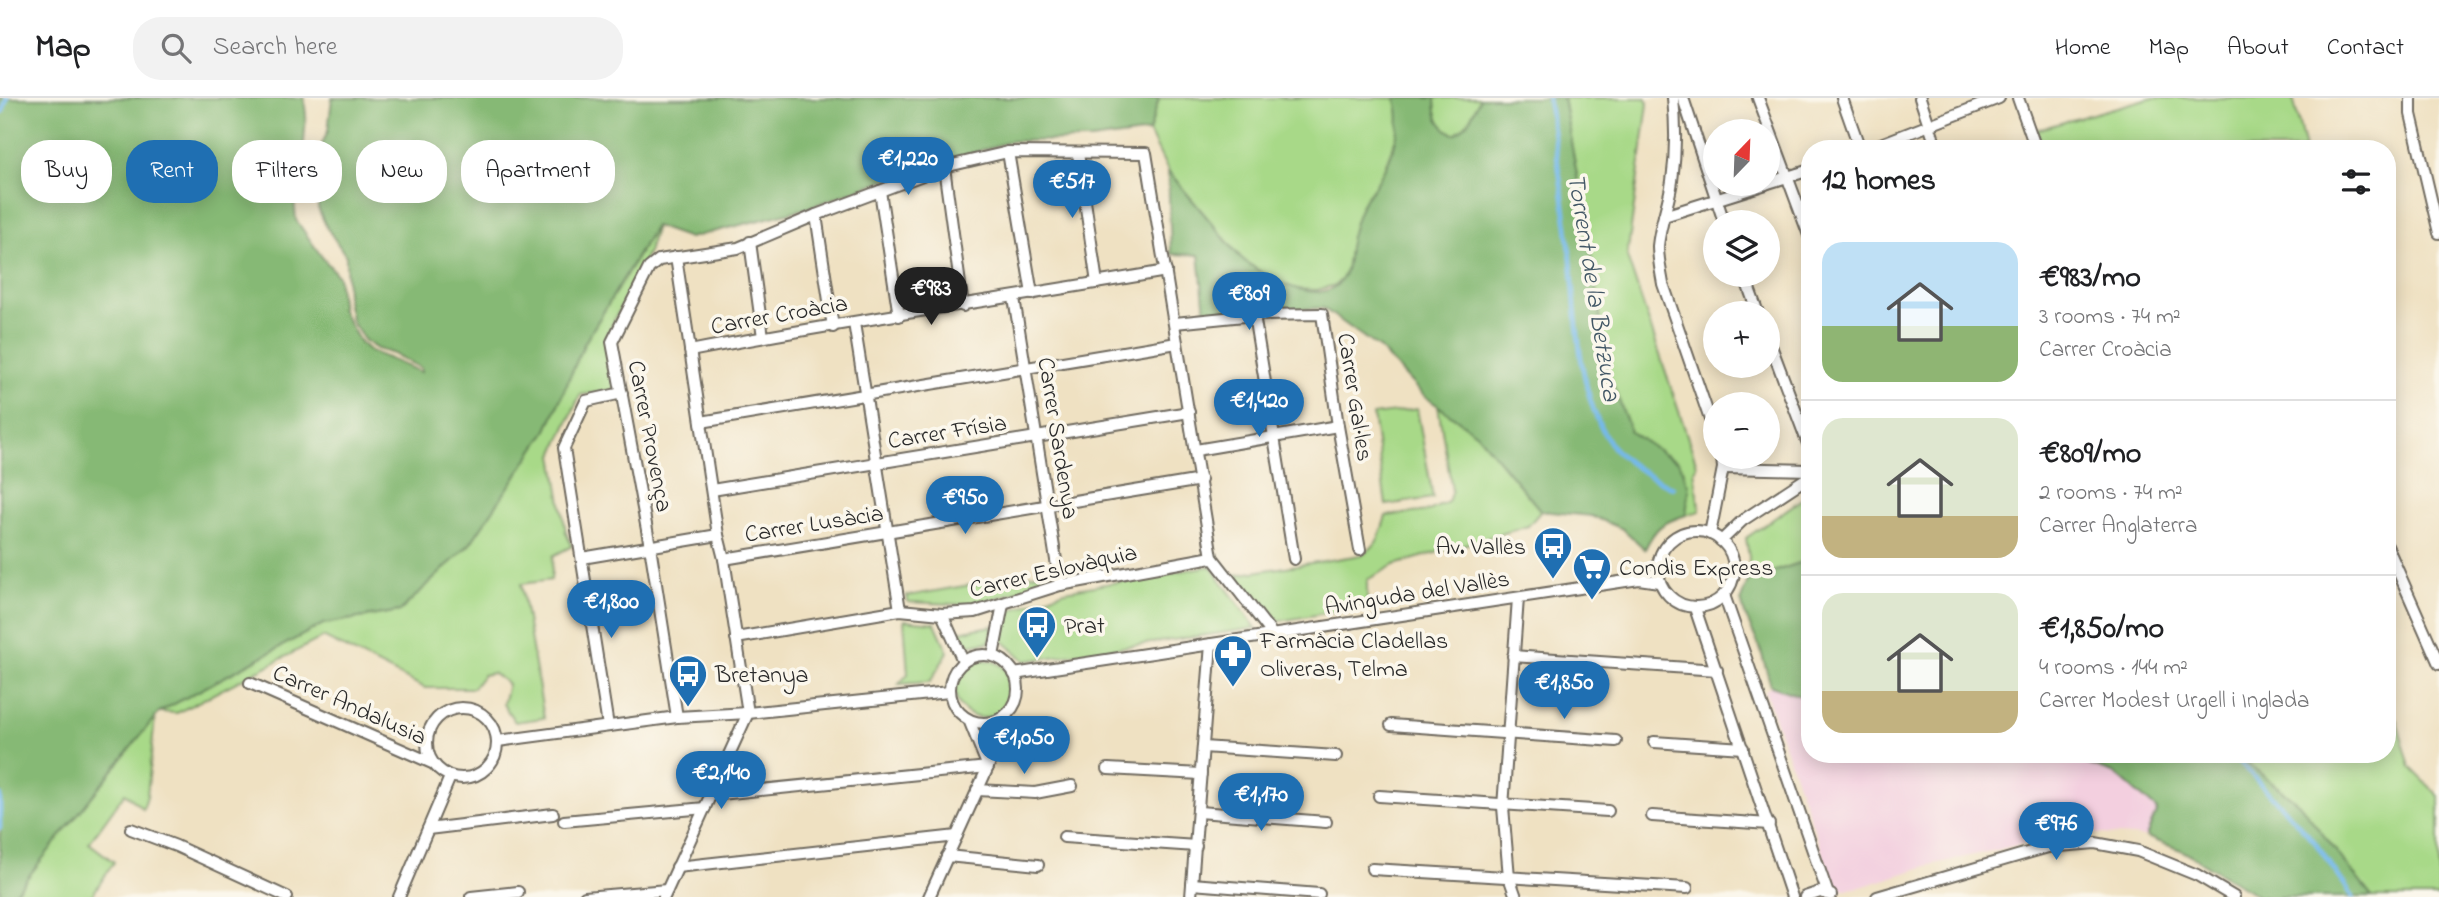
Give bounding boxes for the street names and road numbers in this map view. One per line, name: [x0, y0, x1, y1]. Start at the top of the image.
street label: Carrer Croàcia: [708, 287, 851, 346]
street label: Carrer Gal·les: [1326, 331, 1381, 464]
street label: Carrer Sardenya: [1025, 355, 1087, 522]
street label: Carrer Provença: [617, 358, 680, 515]
street label: Carrer Frísia: [885, 407, 1009, 460]
street label: Carrer Lusàcia: [742, 497, 886, 554]
street label: Carrer Eslovàquia: [966, 536, 1141, 609]
street label: Avinguda del Vallès: [1322, 563, 1512, 626]
street label: Carrer Andalusia: [266, 657, 432, 756]

